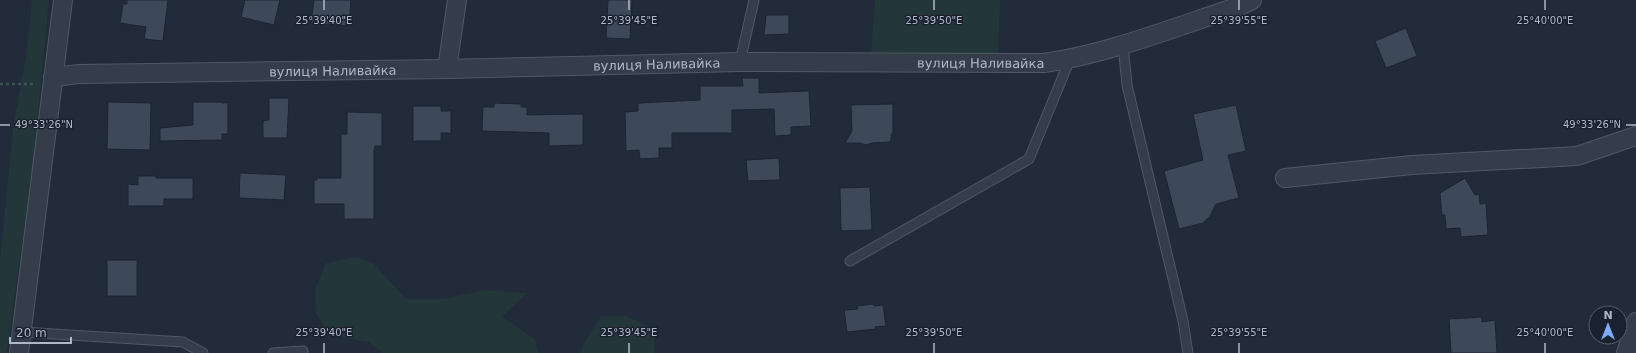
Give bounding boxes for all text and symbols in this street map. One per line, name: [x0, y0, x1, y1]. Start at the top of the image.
text: 25°39'40"E: [296, 15, 352, 26]
text: 25°39'45"E: [601, 15, 657, 26]
text: 25°39'50"E: [906, 15, 962, 26]
text: 25°39'55"E: [1211, 15, 1267, 26]
text: 25°40'00"E: [1517, 15, 1573, 26]
street label: вулиця Наливайка: [593, 55, 721, 74]
street label: вулиця Наливайка: [917, 56, 1044, 71]
street label: вулиця Наливайка: [269, 63, 397, 79]
text: 49°33'26"N: [15, 119, 73, 130]
text: 49°33'26"N: [1563, 119, 1621, 130]
north arrow: [1588, 305, 1628, 345]
text: N: [1603, 309, 1613, 322]
scale bar: [10, 319, 71, 345]
text: 20 m: [16, 326, 47, 340]
text: 25°39'40"E: [296, 327, 352, 338]
text: 25°39'45"E: [601, 327, 657, 338]
text: 25°39'50"E: [906, 327, 962, 338]
text: 25°39'55"E: [1211, 327, 1267, 338]
text: 25°40'00"E: [1517, 327, 1573, 338]

